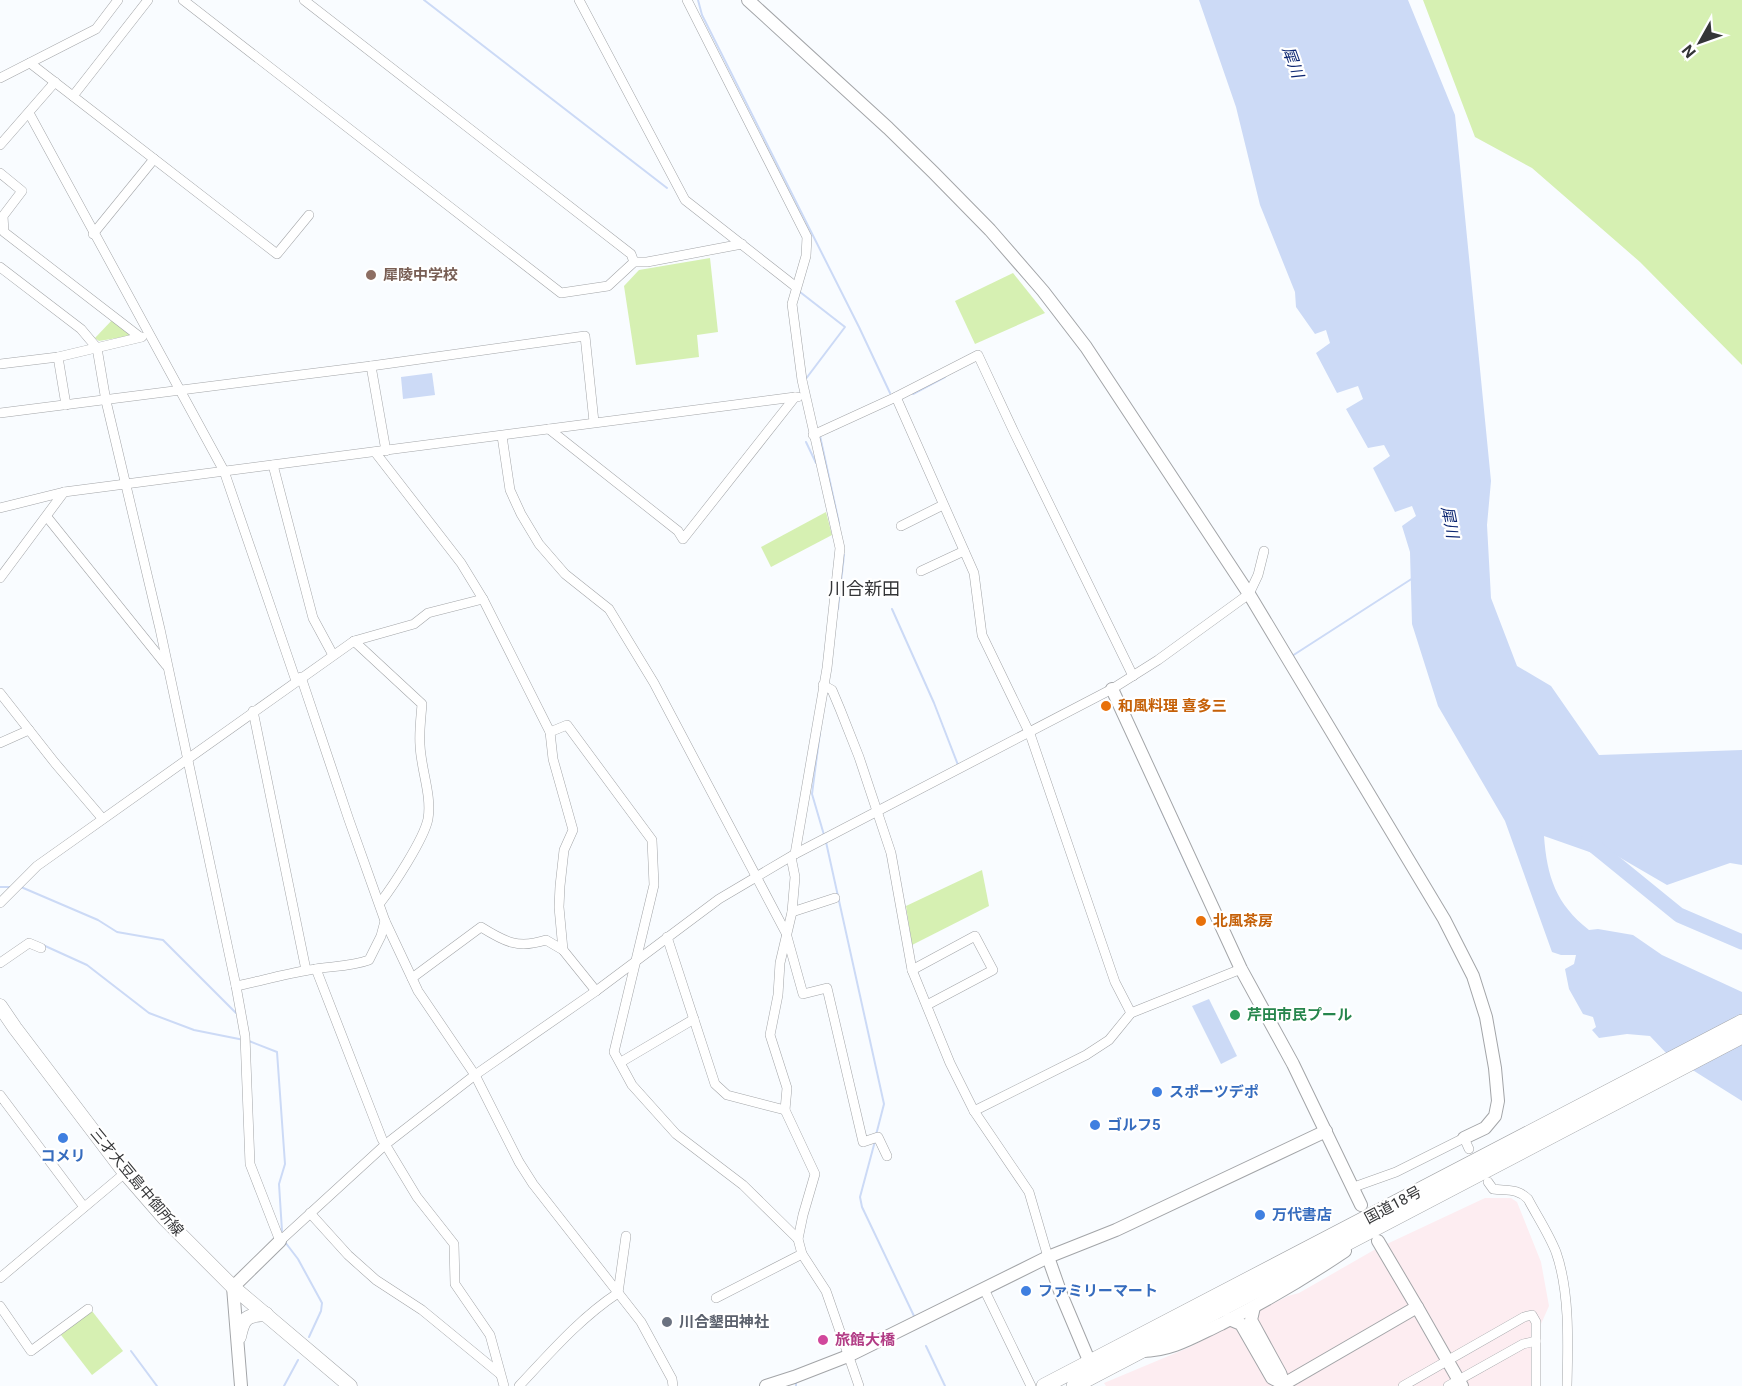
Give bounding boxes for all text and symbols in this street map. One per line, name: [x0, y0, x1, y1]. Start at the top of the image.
north arrow: [1670, 12, 1730, 72]
text: N: [1678, 41, 1700, 62]
water label: 犀川: [1279, 44, 1308, 82]
place label: 犀陵中学校: [383, 266, 458, 284]
marker: 犀陵中学校: [364, 268, 378, 282]
water label: 犀川: [1438, 504, 1463, 541]
district label: 川合新田: [828, 578, 900, 599]
place label: 和風料理 喜多三: [1118, 697, 1227, 715]
marker: 和風料理 喜多三: [1099, 699, 1113, 713]
place label: 北風茶房: [1213, 912, 1273, 930]
marker: 北風茶房: [1194, 914, 1208, 928]
place label: 芹田市民プール: [1247, 1006, 1352, 1024]
marker: 芹田市民プール: [1228, 1008, 1242, 1022]
place label: スポーツデポ: [1169, 1083, 1259, 1101]
marker: スポーツデポ: [1150, 1085, 1164, 1099]
place label: ゴルフ5: [1107, 1116, 1161, 1134]
marker: ゴルフ5: [1088, 1118, 1102, 1132]
street label: 三才大豆島中御所線: [87, 1125, 187, 1239]
marker: コメリ: [56, 1131, 70, 1145]
place label: コメリ: [40, 1147, 86, 1165]
street label: 国道18号: [1361, 1183, 1425, 1227]
place label: 万代書店: [1272, 1206, 1332, 1224]
marker: 万代書店: [1253, 1208, 1267, 1222]
place label: ファミリーマート: [1038, 1282, 1158, 1300]
marker: ファミリーマート: [1019, 1284, 1033, 1298]
place label: 川合墾田神社: [679, 1313, 769, 1331]
marker: 川合墾田神社: [660, 1315, 674, 1329]
place label: 旅館大橋: [835, 1331, 896, 1349]
marker: 旅館大橋: [816, 1333, 830, 1347]

